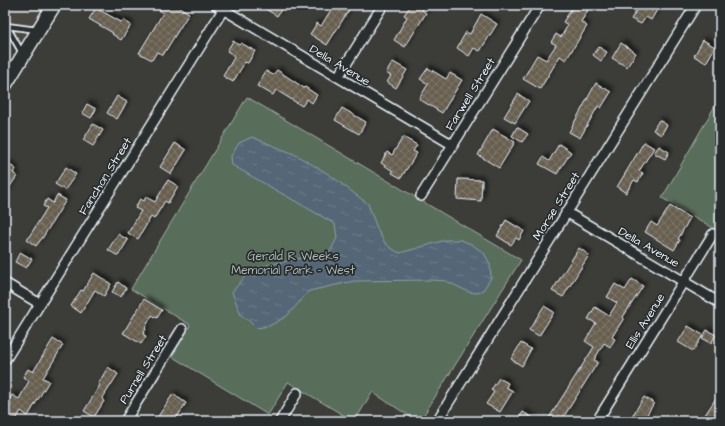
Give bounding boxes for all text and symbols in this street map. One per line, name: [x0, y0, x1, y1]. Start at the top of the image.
street label: Della Avenue: [306, 41, 374, 90]
street label: Farwell Street: [441, 55, 500, 134]
street label: Fanchon Street: [75, 134, 136, 218]
street label: Morse Street: [529, 169, 584, 244]
street label: Della Avenue: [615, 223, 683, 272]
park label: Gerald R Weeks Memorial Park - West: [231, 248, 355, 279]
street label: Ellis Avenue: [622, 290, 669, 352]
street label: Purnell Street: [115, 331, 171, 407]

